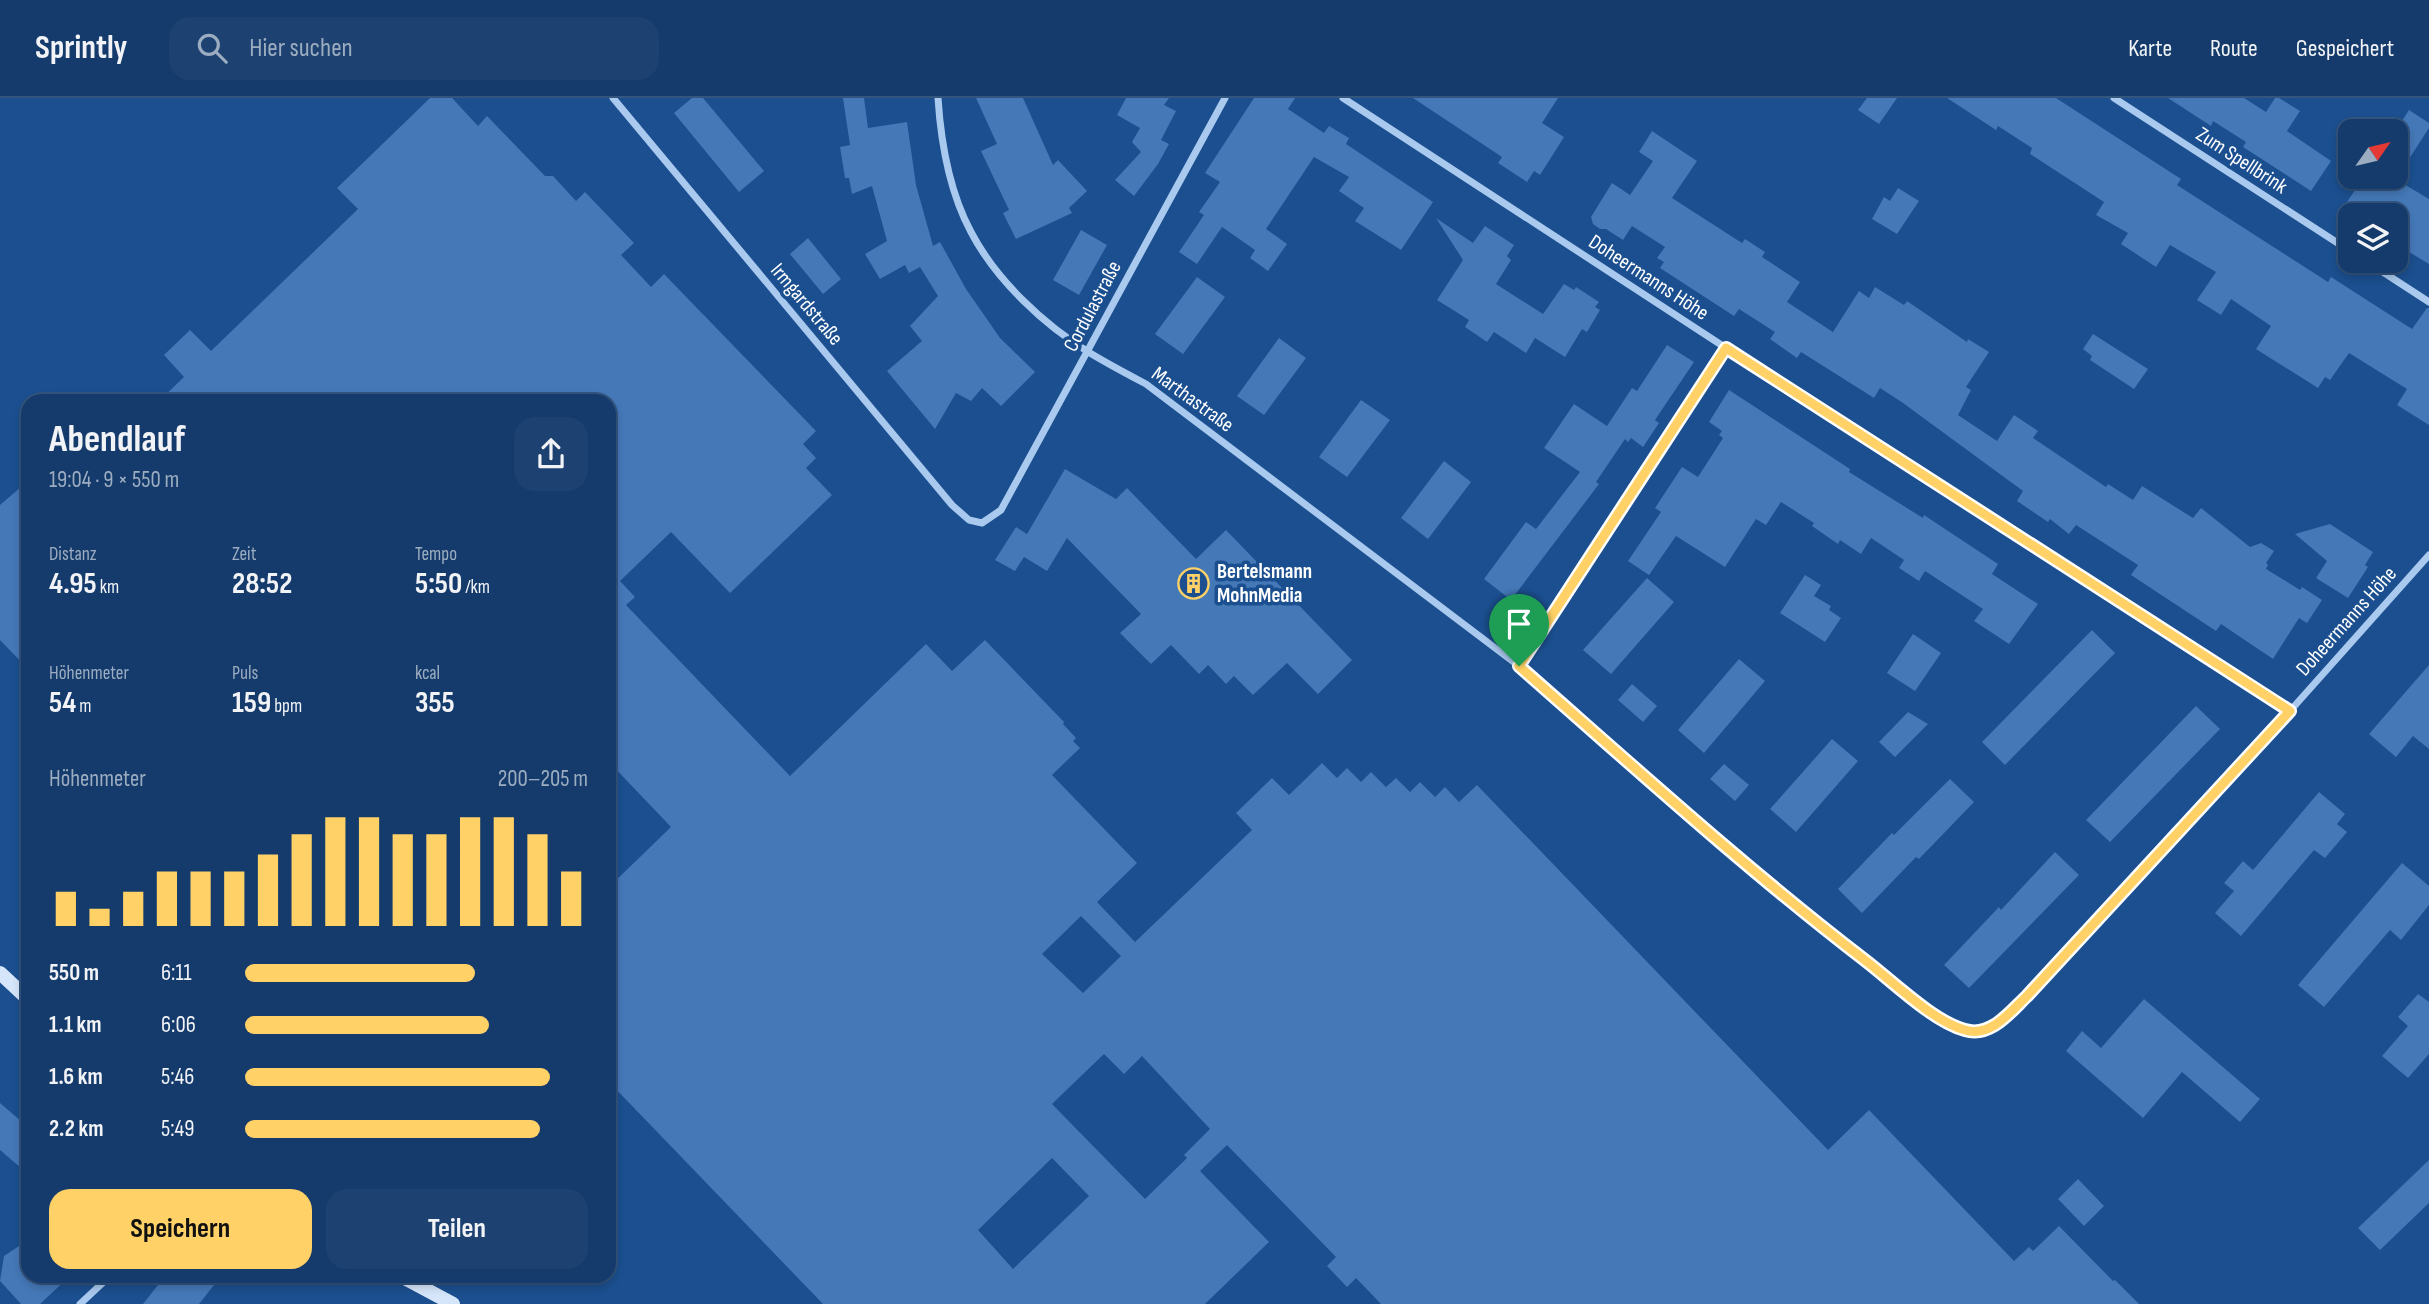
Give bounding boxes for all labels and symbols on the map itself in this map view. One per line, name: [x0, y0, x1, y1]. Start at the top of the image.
north arrow: [2338, 119, 2408, 189]
street label: Zum Spellbrink: [2191, 122, 2292, 199]
street label: Doheermanns Höhe: [1584, 229, 1713, 326]
street label: Cordulastraße: [1058, 257, 1127, 356]
street label: Irmgardstraße: [765, 258, 848, 350]
street label: Marthastraße: [1147, 361, 1239, 438]
place label: Bertelsmann MohnMedia: [1217, 559, 1312, 608]
street label: Doheermanns Höhe: [2291, 562, 2402, 681]
building icon: Bertelsmann MohnMedia: [1177, 566, 1211, 600]
pin: [1489, 594, 1549, 666]

